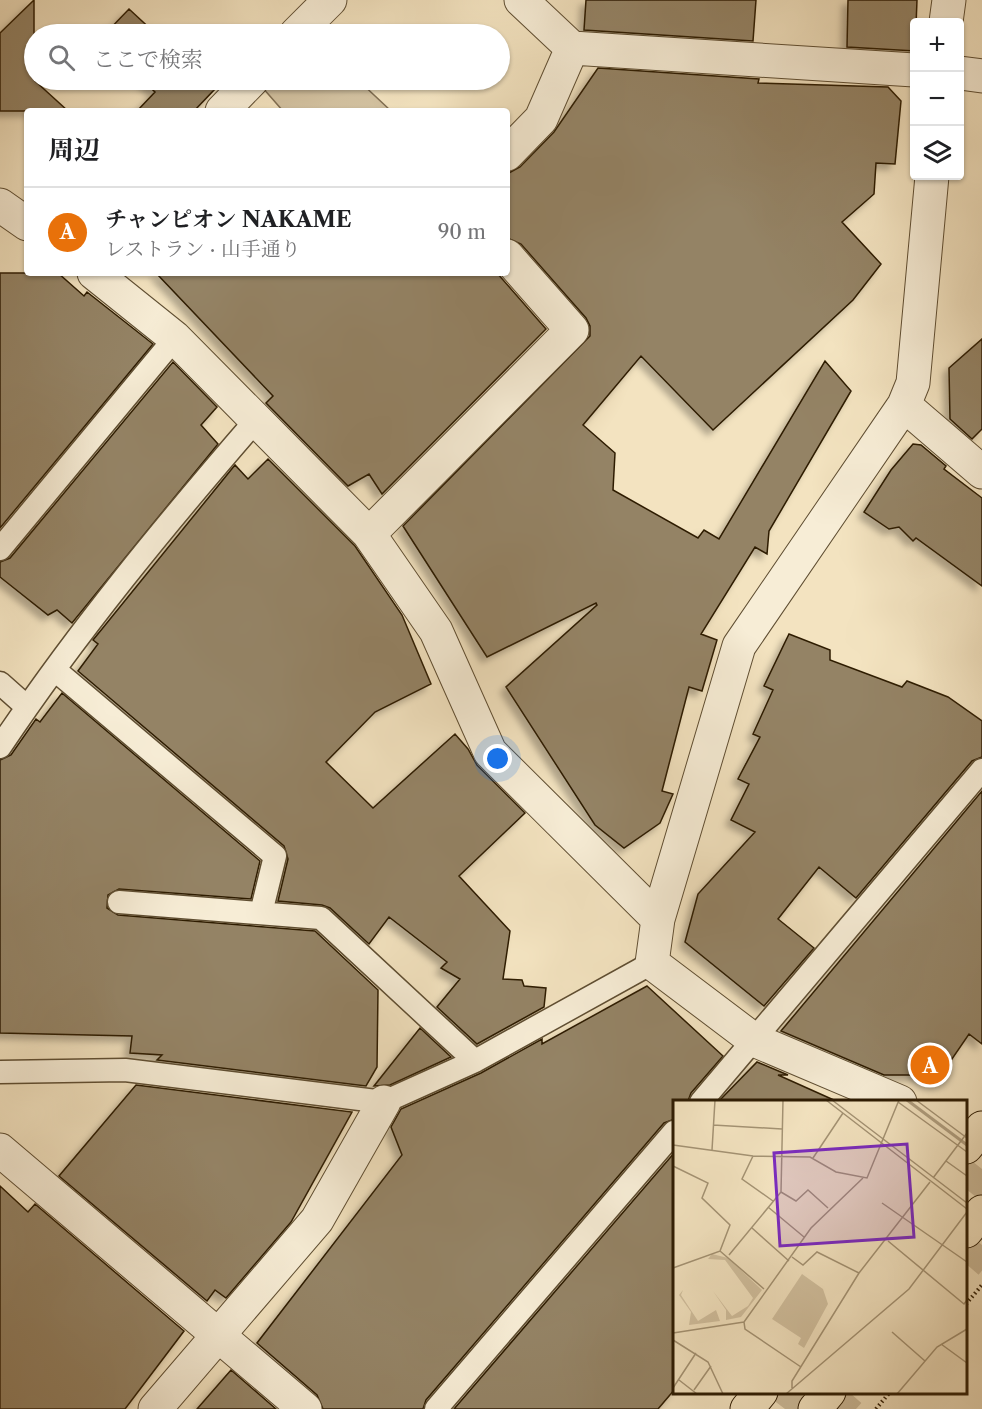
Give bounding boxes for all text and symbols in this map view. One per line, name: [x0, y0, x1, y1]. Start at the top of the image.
map controls: [910, 18, 964, 180]
button: +: [910, 18, 964, 72]
search box: [24, 24, 510, 90]
icon: search: [45, 41, 78, 74]
text: ここで検索: [93, 46, 203, 73]
button: −: [910, 72, 964, 126]
button: layers: [910, 126, 964, 180]
text: 周辺: [48, 134, 100, 166]
text: チャンピオン NAKAME: [105, 206, 352, 233]
text: A: [60, 220, 75, 244]
text: 90 m: [438, 220, 486, 244]
text: レストラン · 山手通り: [105, 237, 301, 261]
your location: [483, 744, 512, 773]
pin: A: [910, 1042, 950, 1088]
inset map: [673, 1100, 967, 1394]

